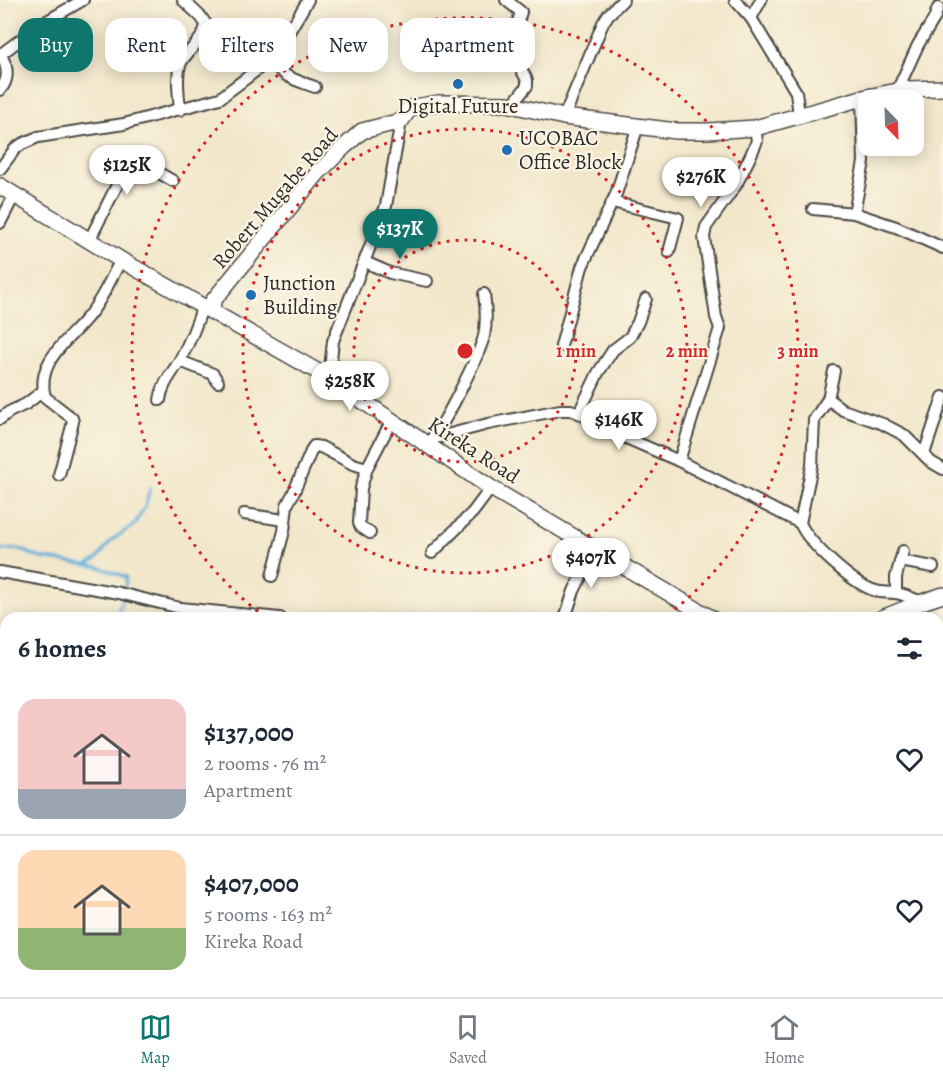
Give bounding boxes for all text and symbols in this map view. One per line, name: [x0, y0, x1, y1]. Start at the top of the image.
chip: Buy: [18, 18, 93, 72]
chip: Rent: [105, 18, 187, 72]
chip: Filters: [199, 18, 296, 72]
chip: New: [308, 18, 388, 72]
chip: Apartment: [400, 18, 535, 72]
marker: Digital Future: [451, 77, 465, 91]
north arrow: [858, 90, 924, 156]
map controls: [858, 90, 924, 156]
place label: Digital Future: [398, 92, 518, 120]
street label: Robert Mugabe Road: [206, 121, 345, 275]
place label: UCOBAC Office Block: [519, 124, 622, 176]
marker: UCOBAC Office Block: [500, 143, 514, 157]
pin: $125K: [85, 145, 169, 196]
text: $125K: [103, 151, 151, 178]
pin: $276K: [659, 157, 743, 208]
text: $276K: [676, 163, 726, 190]
pin: $137K: [358, 209, 442, 260]
text: $137K: [377, 215, 423, 242]
place label: Junction Building: [263, 269, 338, 321]
marker: Junction Building: [244, 288, 258, 302]
text: 1 min: [556, 339, 596, 363]
text: 2 min: [666, 339, 708, 363]
text: 3 min: [777, 339, 819, 363]
centre of rings: [455, 341, 475, 361]
pin: $258K: [308, 361, 392, 412]
text: $258K: [325, 367, 375, 394]
pin: $146K: [577, 400, 661, 451]
text: $146K: [595, 406, 643, 433]
street label: Kireka Road: [423, 410, 526, 490]
pin: $407K: [549, 538, 633, 589]
text: $407K: [566, 544, 616, 571]
text: 6 homes: [18, 631, 107, 666]
icon: filters: [893, 632, 926, 665]
text: $137,000: [204, 715, 294, 750]
icon: home: [66, 723, 138, 795]
icon: heart: [893, 743, 926, 776]
text: 2 rooms · 76 m²: [204, 750, 326, 777]
text: Apartment: [204, 777, 293, 804]
text: $407,000: [204, 866, 299, 901]
icon: home: [66, 874, 138, 946]
icon: heart: [893, 894, 926, 927]
text: 5 rooms · 163 m²: [204, 901, 332, 928]
text: Kireka Road: [204, 928, 303, 955]
tab: Map: [139, 1011, 172, 1069]
tab: Saved: [449, 1011, 487, 1069]
tab: Home: [764, 1011, 804, 1069]

